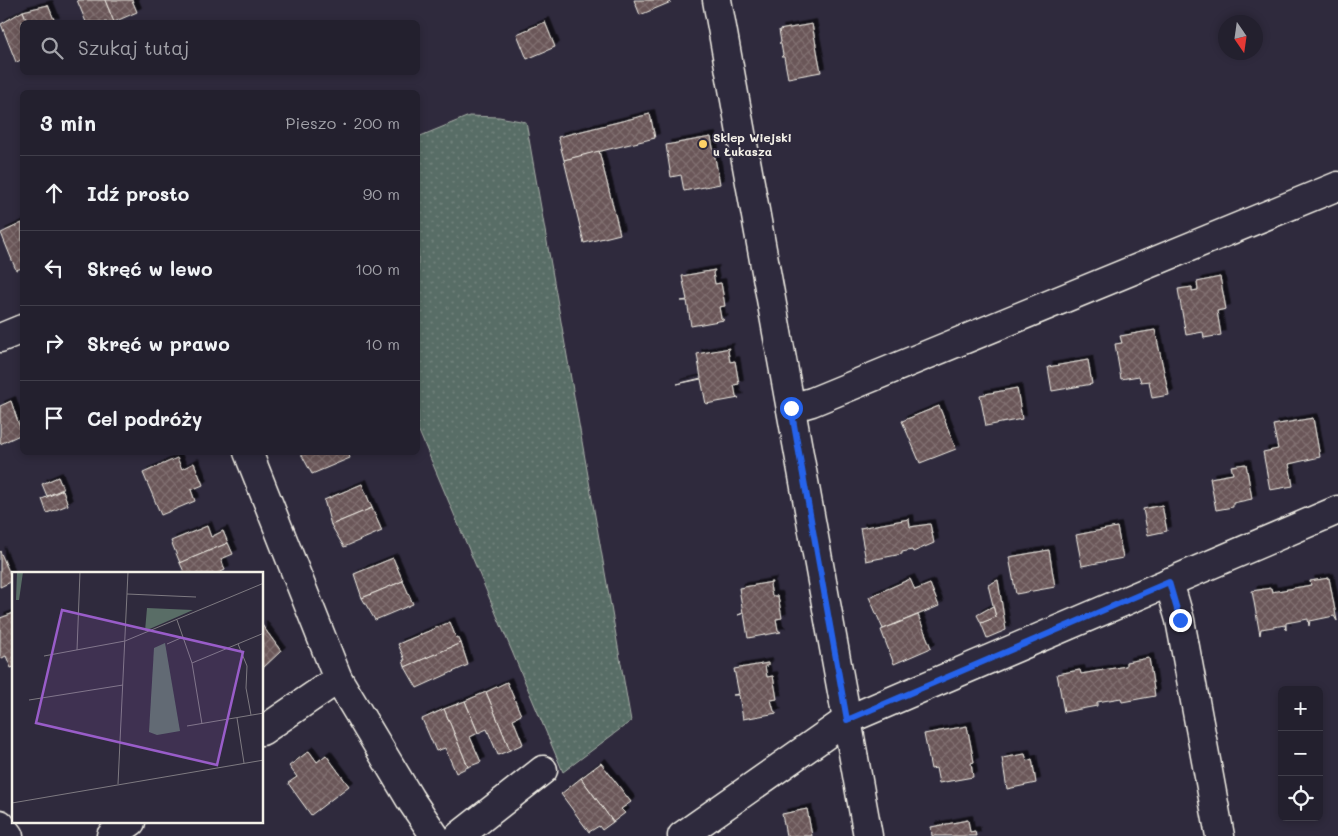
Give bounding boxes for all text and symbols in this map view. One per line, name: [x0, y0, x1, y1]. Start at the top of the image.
north arrow: [1218, 15, 1263, 60]
search box: [20, 20, 420, 75]
icon: search: [38, 34, 66, 62]
text: Szukaj tutaj: [78, 35, 189, 60]
text: 3 min: [40, 109, 96, 136]
text: Pieszo · 200 m: [286, 112, 400, 133]
place label: Sklep Wiejski u Łukasza: [713, 129, 792, 159]
marker: Sklep Wiejski u Łukasza: [697, 138, 709, 150]
icon: ahead: [40, 179, 68, 207]
text: Idź prosto: [87, 181, 189, 206]
text: 90 m: [363, 183, 400, 204]
icon: left: [40, 254, 68, 282]
text: Skręć w lewo: [87, 256, 213, 281]
text: 100 m: [355, 258, 400, 279]
icon: right: [40, 329, 68, 357]
text: Skręć w prawo: [87, 331, 230, 356]
text: 10 m: [365, 333, 400, 354]
route start: [780, 397, 803, 420]
icon: arrive: [40, 404, 68, 432]
text: Cel podróży: [87, 406, 202, 431]
inset map: [12, 572, 264, 824]
route end: [1169, 609, 1192, 632]
map controls: [1278, 686, 1323, 821]
button: +: [1278, 686, 1323, 731]
button: −: [1278, 731, 1323, 776]
button: locate: [1278, 776, 1323, 821]

